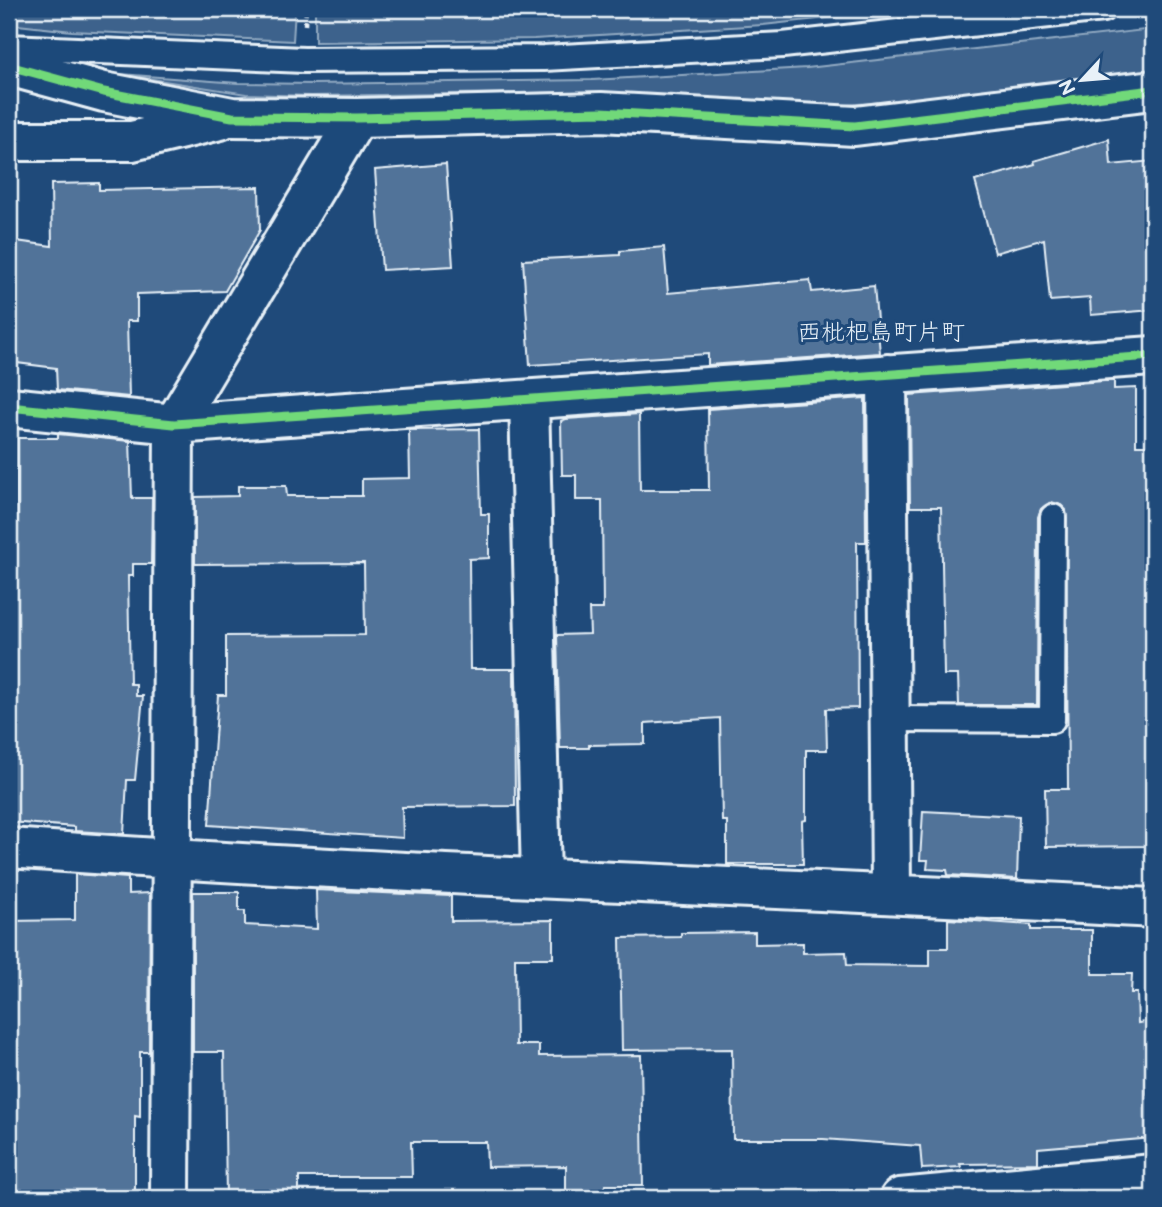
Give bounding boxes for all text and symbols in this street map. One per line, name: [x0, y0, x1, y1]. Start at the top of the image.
north arrow: [1046, 46, 1116, 116]
text: N: [1055, 75, 1082, 98]
district label: 西枇杷島町片町: [797, 318, 965, 347]

